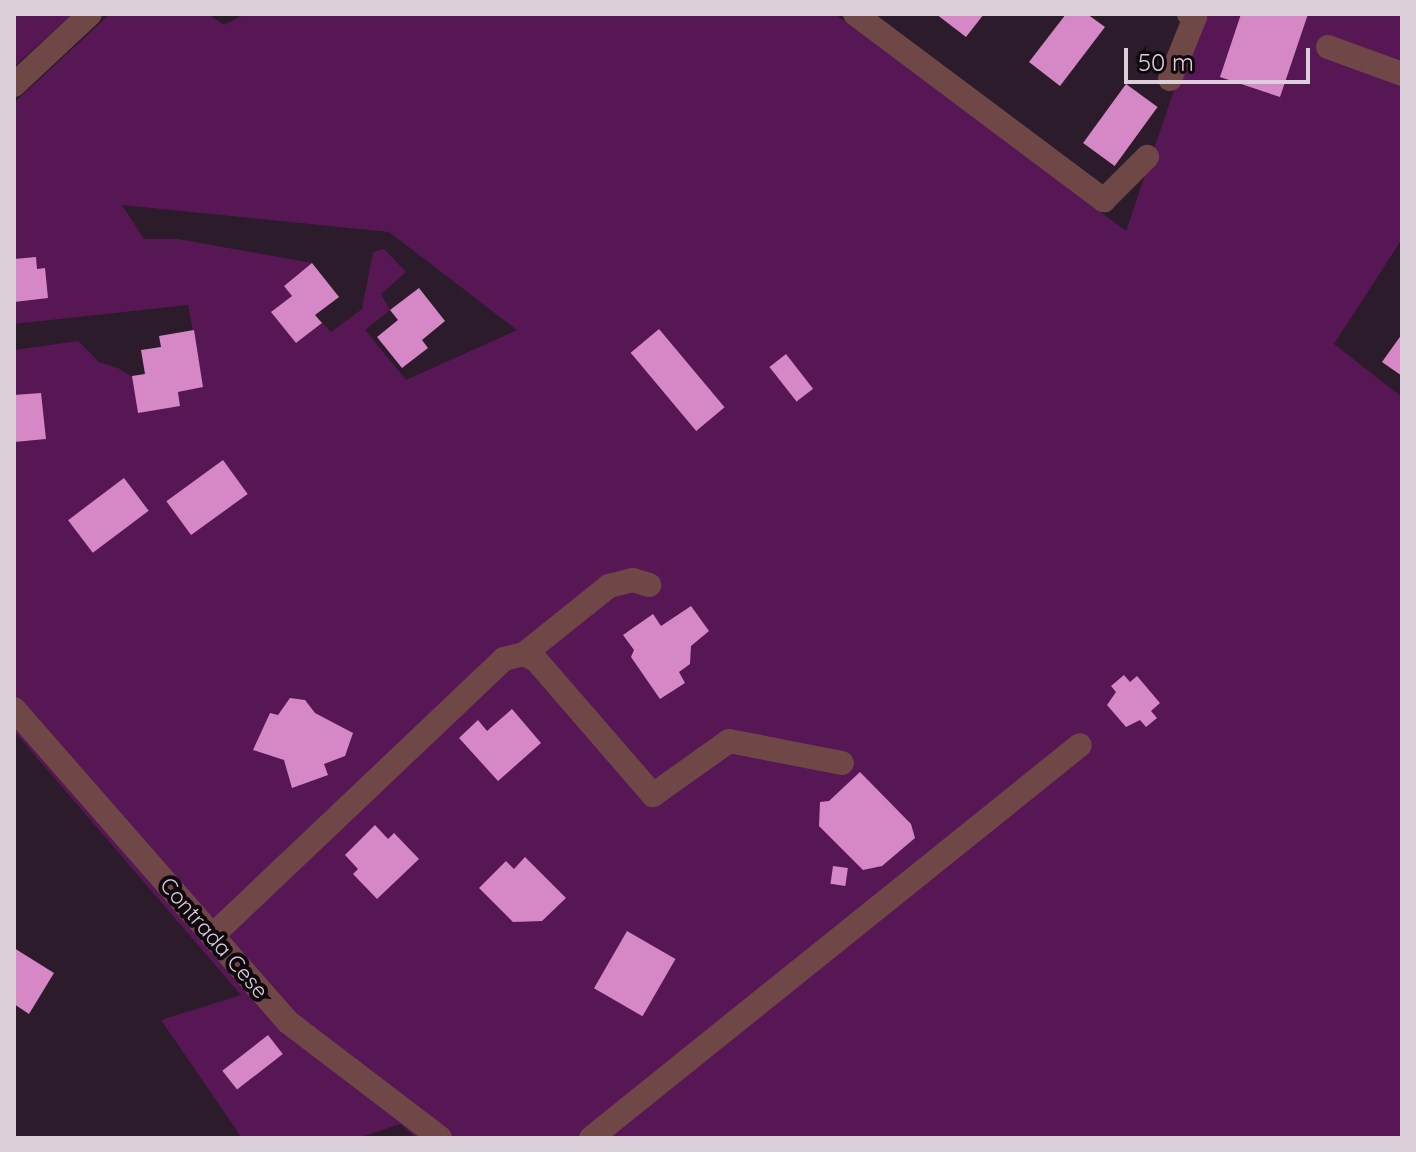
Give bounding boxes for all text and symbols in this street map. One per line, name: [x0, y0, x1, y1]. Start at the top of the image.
scale bar: [1128, 32, 1314, 82]
text: 50 m: [1138, 47, 1194, 77]
street label: Contrada Cese: [154, 872, 274, 1004]

